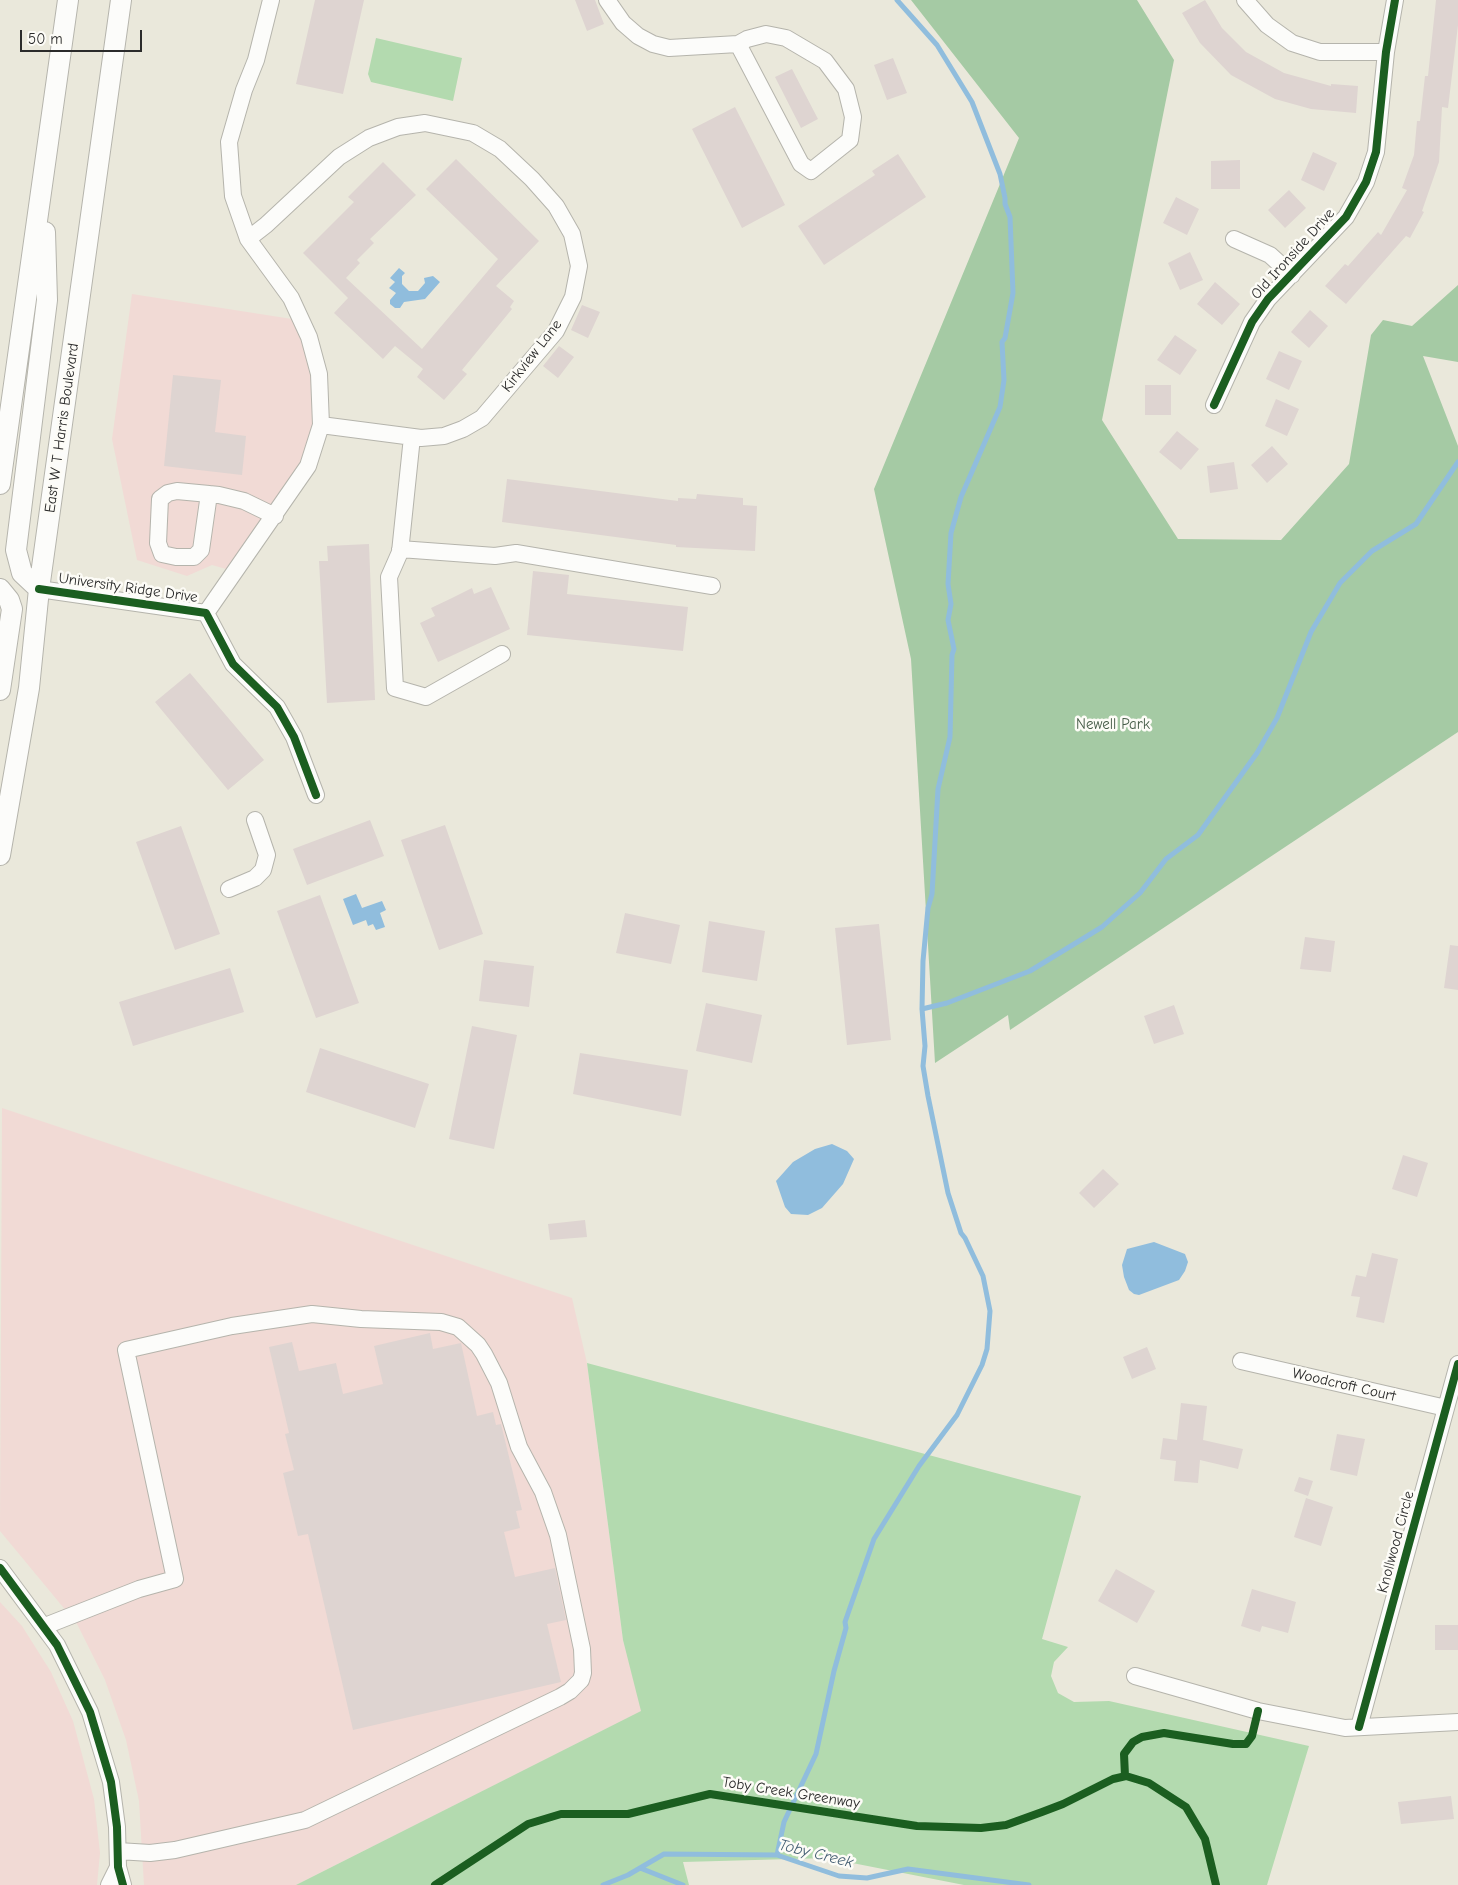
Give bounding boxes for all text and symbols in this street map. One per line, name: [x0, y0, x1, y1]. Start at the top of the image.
scale bar: [22, 20, 145, 52]
text: 50 m: [28, 30, 63, 48]
street label: Old Ironside Drive: [1247, 205, 1339, 303]
street label: Kirkview Lane: [498, 316, 566, 396]
street label: East W T Harris Boulevard: [41, 342, 83, 514]
street label: University Ridge Drive: [57, 569, 199, 607]
park label: Newell Park: [1076, 716, 1150, 734]
street label: Woodcroft Court: [1291, 1364, 1397, 1406]
street label: Knollwood Circle: [1374, 1489, 1418, 1595]
street label: Toby Creek Greenway: [721, 1773, 861, 1813]
water label: Toby Creek: [777, 1835, 855, 1873]

